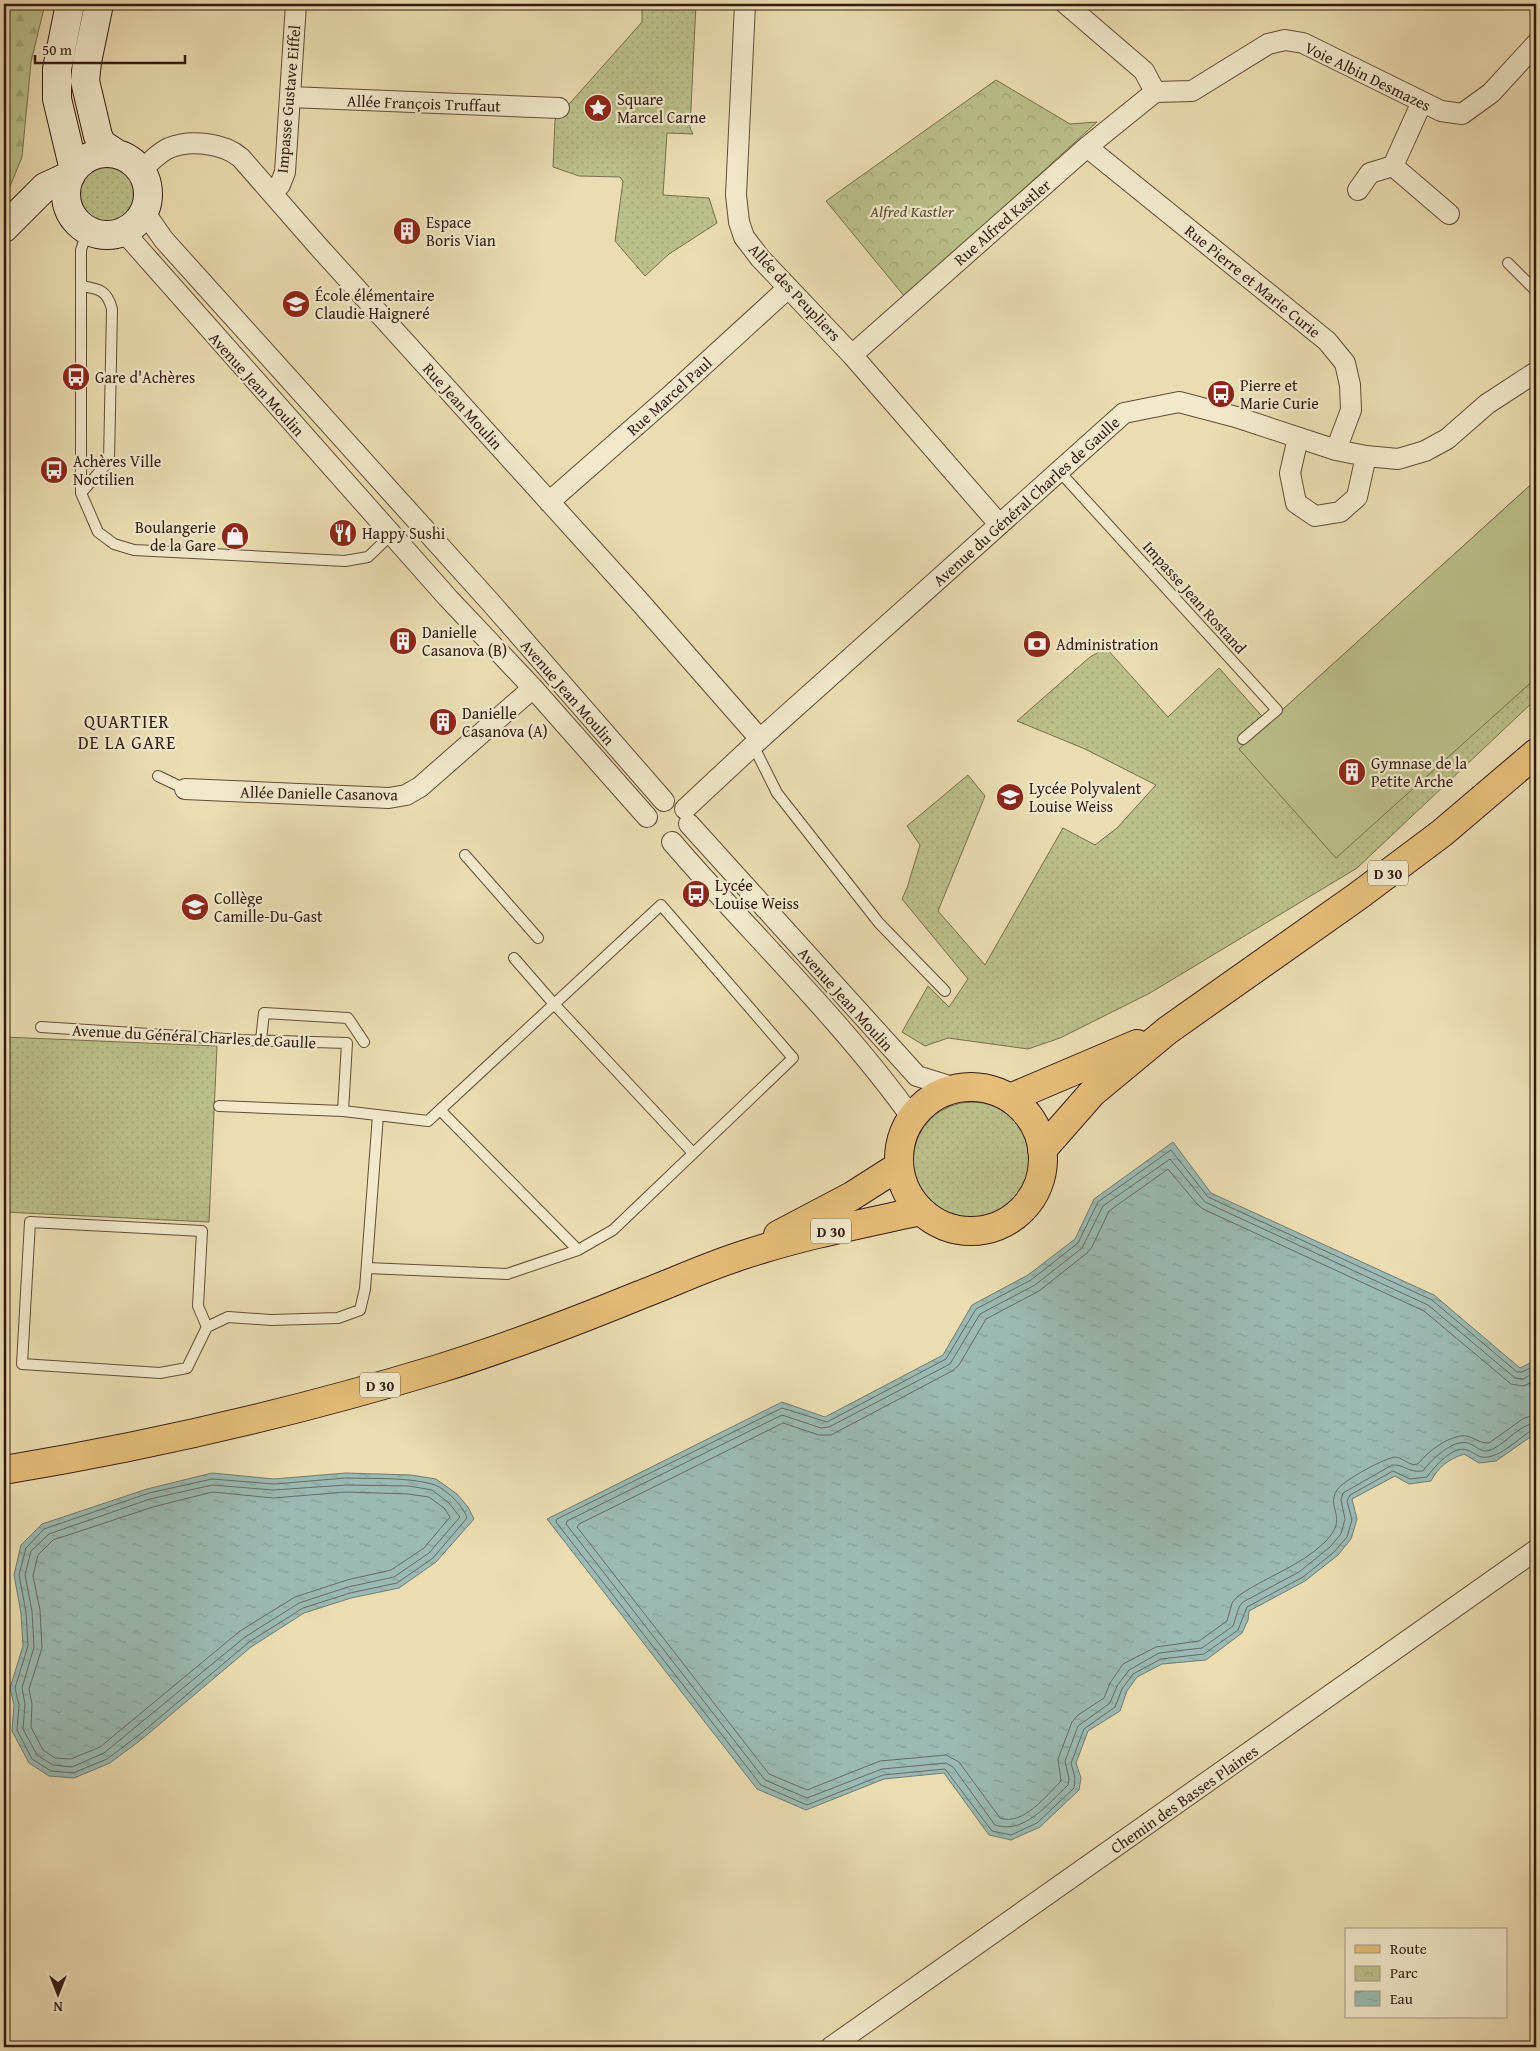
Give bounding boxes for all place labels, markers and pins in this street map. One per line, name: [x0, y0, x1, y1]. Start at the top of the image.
place label: Square Marcel Carne: [617, 87, 706, 129]
place icon: Square Marcel Carne: [583, 93, 613, 123]
place label: Espace Boris Vian: [426, 210, 496, 252]
building icon: Espace Boris Vian: [392, 216, 422, 246]
place label: École élémentaire Claudie Haigneré: [315, 283, 435, 325]
school or university icon: École élémentaire Claudie Haigneré: [281, 289, 311, 319]
bus stop icon: Gare d'Achères: [61, 362, 91, 392]
place label: Gare d'Achères: [95, 365, 195, 389]
place label: Pierre et Marie Curie: [1240, 373, 1319, 415]
bus stop icon: Pierre et Marie Curie: [1206, 379, 1236, 409]
place label: Achères Ville Noctilien: [73, 449, 161, 491]
bus stop icon: Achères Ville Noctilien: [39, 455, 69, 485]
place label: Boulangerie de la Gare: [135, 515, 216, 557]
restaurant icon: Happy Sushi: [328, 518, 358, 548]
shop icon: Boulangerie de la Gare: [220, 521, 250, 551]
place label: Happy Sushi: [362, 521, 446, 545]
place label: Danielle Casanova (B): [422, 620, 507, 662]
building icon: Danielle Casanova (B): [388, 626, 418, 656]
bank icon: Administration: [1022, 629, 1052, 659]
place label: Administration: [1056, 632, 1159, 656]
place label: Danielle Casanova (A): [462, 701, 548, 743]
building icon: Danielle Casanova (A): [428, 707, 458, 737]
place label: Gymnase de la Petite Arche: [1371, 751, 1467, 793]
building icon: Gymnase de la Petite Arche: [1337, 757, 1367, 787]
place label: Lycée Polyvalent Louise Weiss: [1029, 776, 1142, 818]
school or university icon: Lycée Polyvalent Louise Weiss: [995, 782, 1025, 812]
place label: Lycée Louise Weiss: [715, 873, 799, 915]
bus stop icon: Lycée Louise Weiss: [681, 879, 711, 909]
place label: Collège Camille-Du-Gast: [214, 886, 323, 928]
school or university icon: Collège Camille-Du-Gast: [180, 892, 210, 922]

